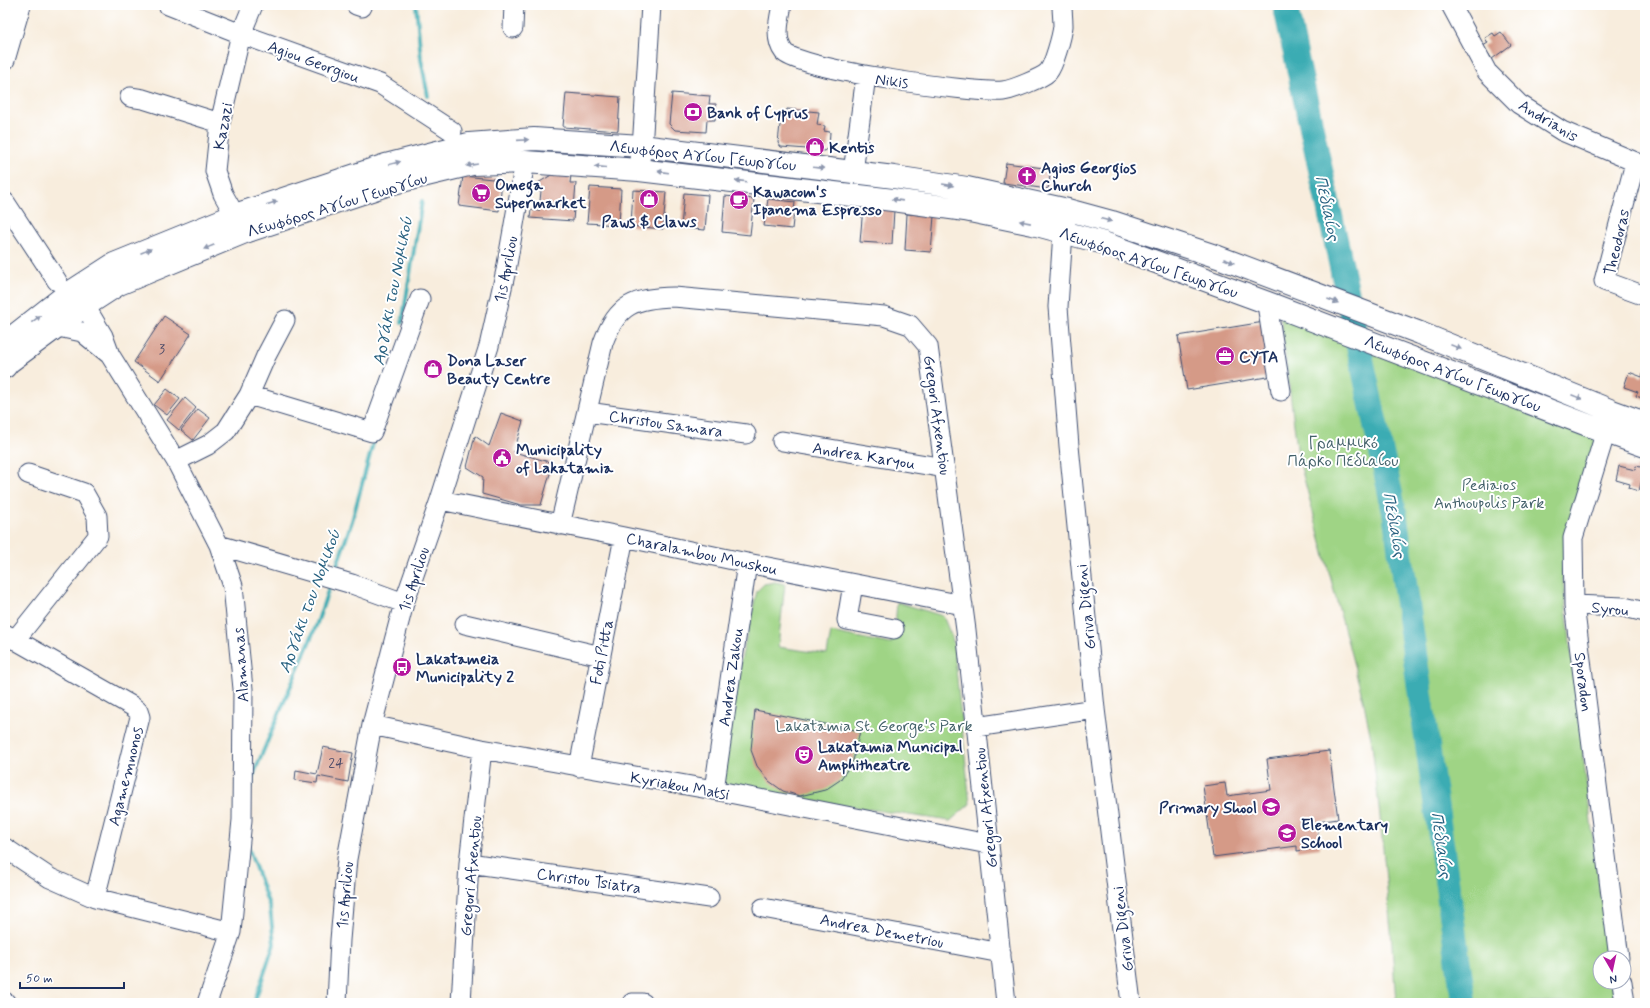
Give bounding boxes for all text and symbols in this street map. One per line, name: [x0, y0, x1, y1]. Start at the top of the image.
street label: Agiou Georgiou: [264, 36, 363, 90]
street label: Nikis: [874, 69, 910, 94]
street label: Andrianis: [1514, 95, 1582, 147]
street label: Kazazi: [209, 101, 238, 152]
bank icon: Bank of Cyprus: [682, 101, 704, 123]
place label: Bank of Cyprus: [707, 103, 809, 124]
one-way arrow: [517, 136, 529, 143]
street label: Λεωφόρος Αγίου Γεωργίου: [608, 136, 797, 177]
shop icon: Kentis: [804, 136, 826, 158]
place label: Kentis: [829, 138, 875, 159]
place label: Agios Georgios Church: [1041, 158, 1137, 197]
one-way arrow: [389, 159, 402, 165]
one-way arrow: [466, 162, 478, 168]
one-way arrow: [594, 164, 606, 170]
one-way arrow: [813, 165, 825, 171]
church icon: Agios Georgios Church: [1016, 165, 1038, 187]
street label: Λεωφόρος Αγίου Γεωργίου: [245, 168, 430, 243]
one-way arrow: [657, 169, 669, 176]
water label: Πεδιαίος: [1309, 174, 1345, 244]
place label: Omega Supermarket: [495, 175, 587, 214]
one-way arrow: [734, 178, 747, 185]
supermarket icon: Omega Supermarket: [470, 182, 492, 204]
place label: Kawacom's Ipanema Espresso: [753, 182, 882, 221]
one-way arrow: [942, 182, 954, 188]
shop icon: Paws $ Claws: [638, 188, 660, 210]
cafe icon: Kawacom's Ipanema Espresso: [728, 189, 750, 211]
one-way arrow: [891, 197, 903, 203]
one-way arrow: [266, 200, 278, 206]
street label: Theodoras: [1600, 207, 1635, 278]
place label: Paws $ Claws: [601, 212, 698, 233]
water label: Αργάκι του Νομικού: [368, 214, 418, 368]
one-way arrow: [1100, 218, 1112, 224]
one-way arrow: [1019, 219, 1032, 225]
street label: Λεωφόρος Αγίου Γεωργίου: [1056, 223, 1241, 304]
street label: 1is Apriliou: [490, 234, 524, 304]
one-way arrow: [202, 245, 214, 251]
one-way arrow: [140, 248, 152, 254]
one-way arrow: [1224, 259, 1236, 265]
one-way arrow: [1328, 298, 1340, 304]
one-way arrow: [30, 315, 41, 323]
street label: Λεωφόρος Αγίου Γεωργίου: [1361, 331, 1544, 418]
house number: 3: [159, 340, 165, 358]
one-way arrow: [1451, 344, 1462, 350]
office icon: CYTA: [1214, 345, 1236, 367]
place label: CYTA: [1239, 347, 1278, 368]
place label: Dona Laser Beauty Centre: [447, 351, 550, 390]
street label: Gregori Afxentiou: [917, 354, 955, 477]
shop icon: Dona Laser Beauty Centre: [422, 358, 444, 380]
one-way arrow: [1571, 394, 1583, 400]
street label: Christou Samara: [607, 406, 724, 443]
park label: Γραμμικό Πάρκο Πεδιαίου: [1288, 433, 1398, 472]
street label: Andrea Karyou: [811, 438, 917, 475]
place label: Municipality of Lakatamia: [516, 440, 613, 479]
public building icon: Municipality of Lakatamia: [491, 447, 513, 469]
park label: Pediaios Anthoupolis Park: [1434, 475, 1544, 514]
water label: Πεδιαίος: [1377, 491, 1411, 561]
water label: Αργάκι του Νομικού: [274, 526, 346, 676]
street label: Charalambou Mouskou: [624, 528, 780, 581]
street label: 1is Apriliou: [394, 544, 436, 615]
street label: Griva Digeni: [1072, 563, 1102, 651]
street label: Syrou: [1591, 597, 1629, 622]
street label: Foti Pitta: [586, 618, 619, 687]
street label: Andrea Zakou: [714, 626, 749, 728]
street label: Alamanas: [228, 627, 255, 703]
place label: Lakatameia Municipality 2: [416, 649, 514, 688]
street label: Sporadon: [1568, 651, 1597, 713]
bus stop icon: Lakatameia Municipality 2: [391, 656, 413, 678]
park label: Lakatamia St. George's Park: [776, 716, 972, 738]
street label: Agamemnonos: [104, 725, 149, 828]
place label: Lakatamia Municipal Amphitheatre: [818, 737, 963, 776]
theatre icon: Lakatamia Municipal Amphitheatre: [793, 744, 815, 766]
street label: Gregori Afxentiou: [970, 747, 1004, 869]
house number: 24: [328, 754, 344, 772]
street label: Kyriakou Matsi: [628, 767, 731, 806]
school or university icon: Primary Shool: [1260, 796, 1282, 818]
place label: Primary Shool: [1159, 798, 1257, 819]
water label: Πεδιαίος: [1426, 811, 1457, 881]
street label: Gregori Afxentiou: [456, 815, 488, 937]
place label: Elementary School: [1301, 815, 1388, 854]
school or university icon: Elementary School: [1276, 822, 1298, 844]
street label: 1is Apriliou: [332, 861, 360, 930]
street label: Christou Tsiatra: [535, 864, 643, 899]
street label: Griva Digeni: [1108, 885, 1140, 973]
street label: Andrea Demetriou: [818, 909, 945, 954]
north arrow: [1592, 950, 1632, 990]
scale bar: [20, 964, 124, 990]
text: 50 m: [26, 971, 53, 987]
text: N: [1609, 971, 1618, 986]

